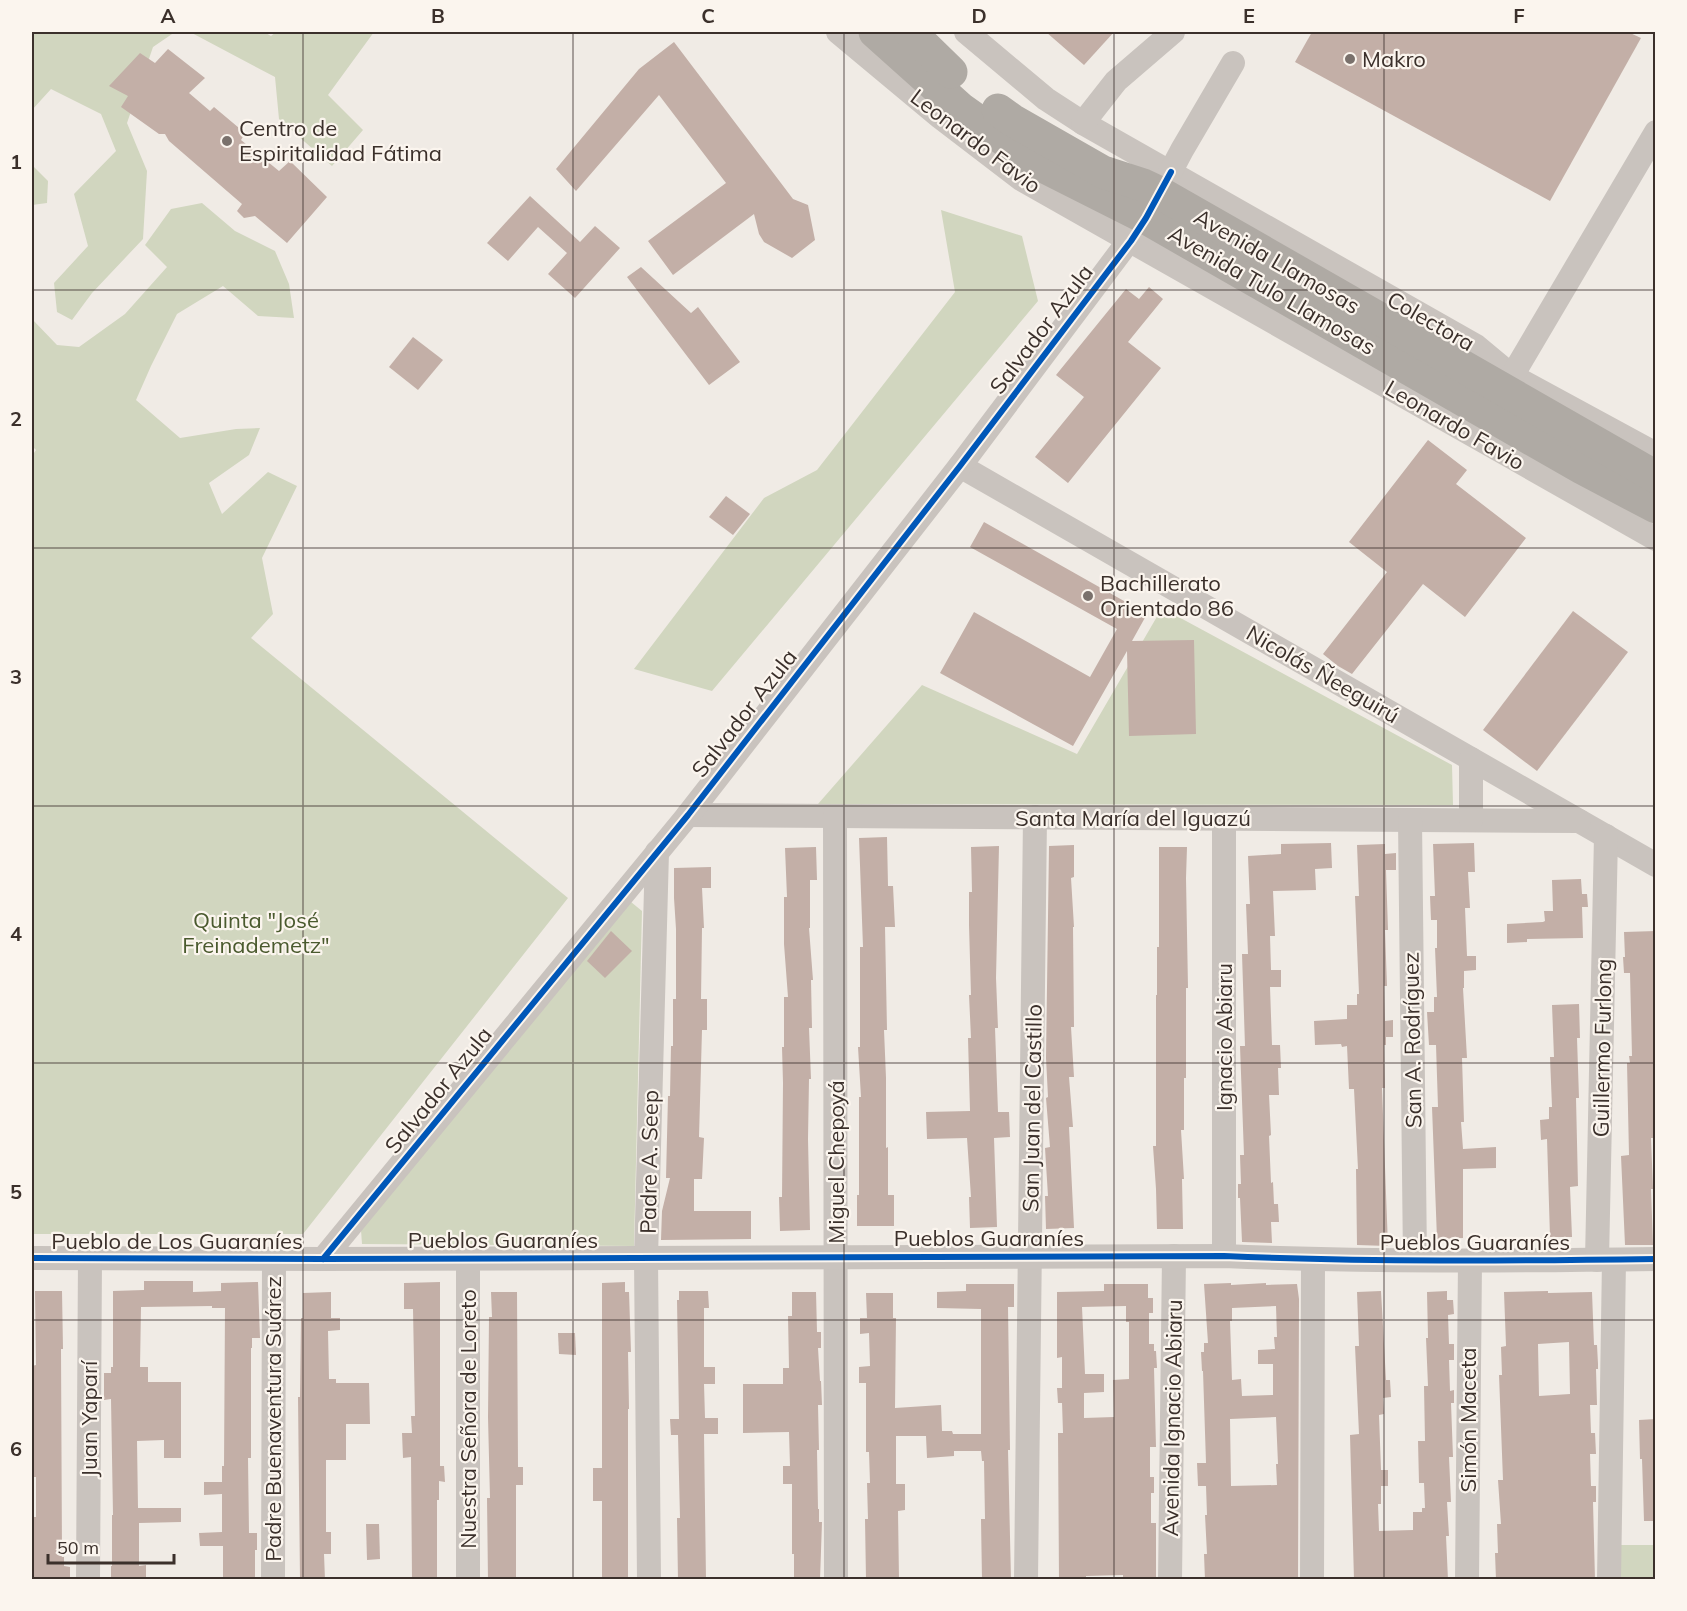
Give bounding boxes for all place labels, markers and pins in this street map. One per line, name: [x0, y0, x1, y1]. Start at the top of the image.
place label: Makro: [1362, 45, 1426, 73]
marker: Makro: [1343, 52, 1357, 66]
place label: Centro de Espiritalidad Fátima: [239, 114, 442, 167]
marker: Centro de Espiritalidad Fátima: [220, 134, 234, 148]
place label: Bachillerato Orientado 86: [1100, 569, 1234, 622]
marker: Bachillerato Orientado 86: [1081, 589, 1095, 603]

